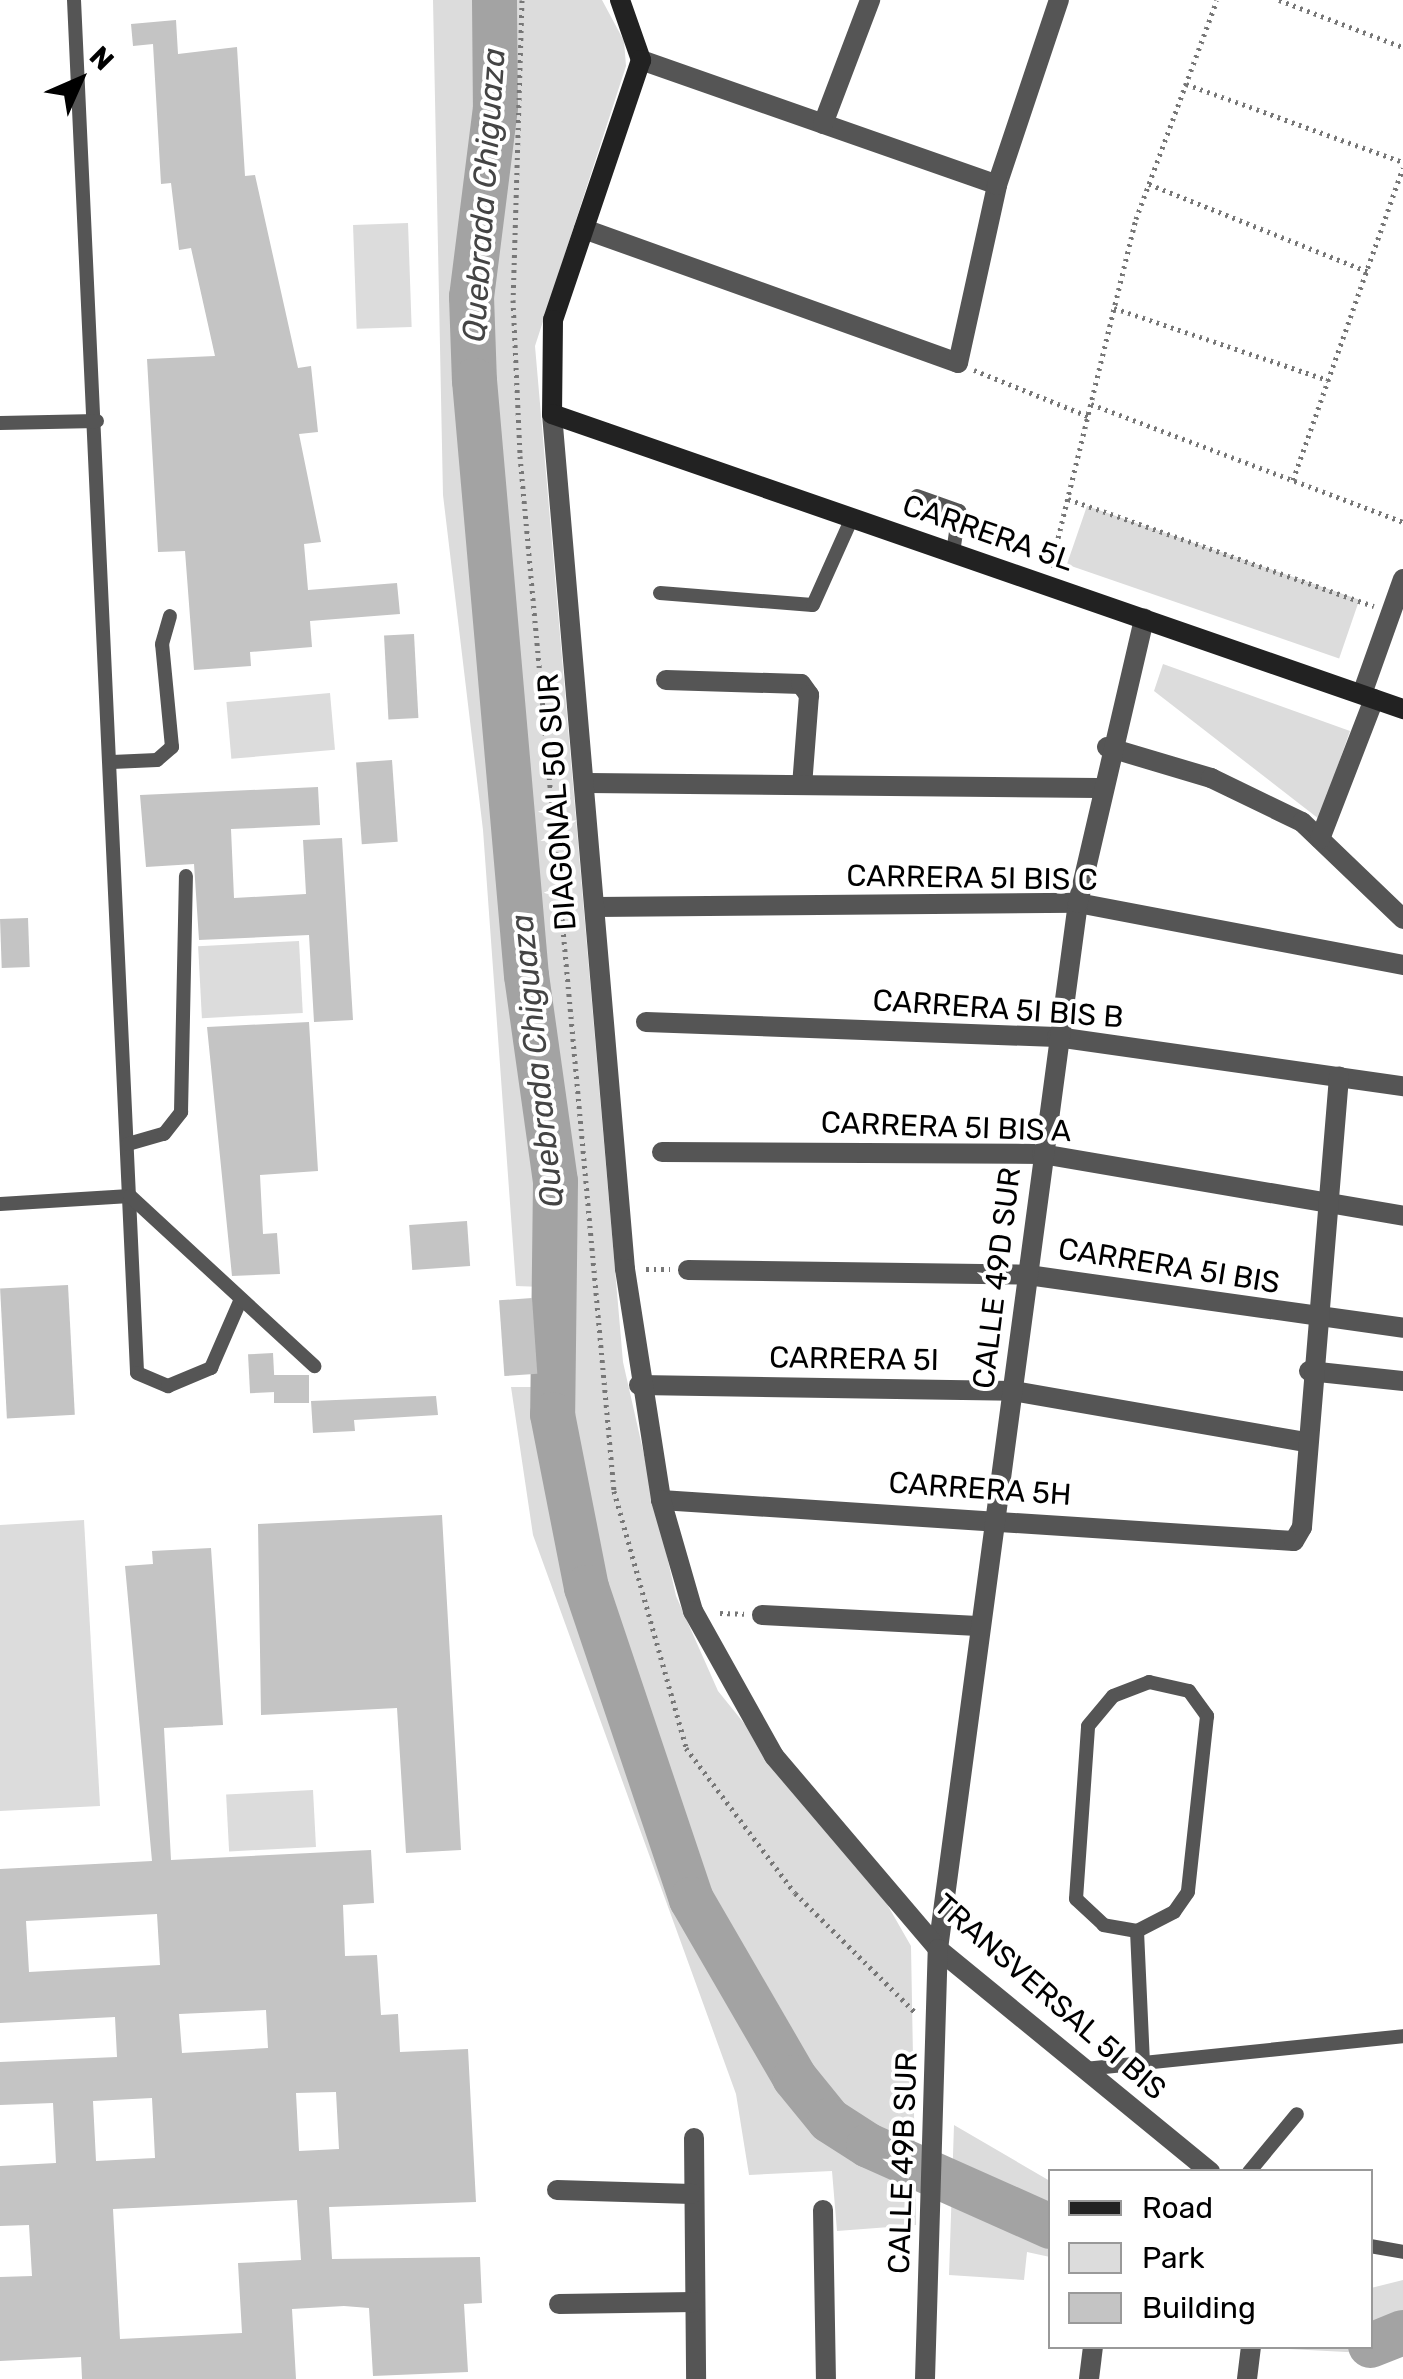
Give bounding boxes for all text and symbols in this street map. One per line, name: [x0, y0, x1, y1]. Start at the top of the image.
north arrow: [30, 30, 130, 130]
text: N: [83, 40, 120, 77]
water label: Quebrada Chiguaza: [455, 46, 513, 344]
street label: CARRERA 5L: [897, 487, 1079, 579]
street label: DIAGONAL 50 SUR: [530, 672, 584, 932]
street label: CARRERA 5I BIS C: [846, 858, 1098, 898]
water label: Quebrada Chiguaza: [502, 912, 572, 1210]
street label: CARRERA 5I BIS B: [871, 982, 1125, 1036]
street label: CARRERA 5I BIS A: [819, 1105, 1073, 1149]
street label: CALLE 49D SUR: [966, 1165, 1028, 1391]
street label: CARRERA 5I BIS: [1055, 1231, 1283, 1301]
street label: CARRERA 5I: [768, 1340, 940, 1378]
street label: CARRERA 5H: [887, 1465, 1073, 1513]
street label: TRANSVERSAL 5I BIS: [926, 1886, 1174, 2108]
street label: CALLE 49B SUR: [881, 2051, 925, 2275]
legend: [1048, 2169, 1373, 2349]
text: Road: [1142, 2190, 1213, 2226]
text: Park: [1142, 2240, 1204, 2276]
text: Building: [1142, 2290, 1256, 2326]

